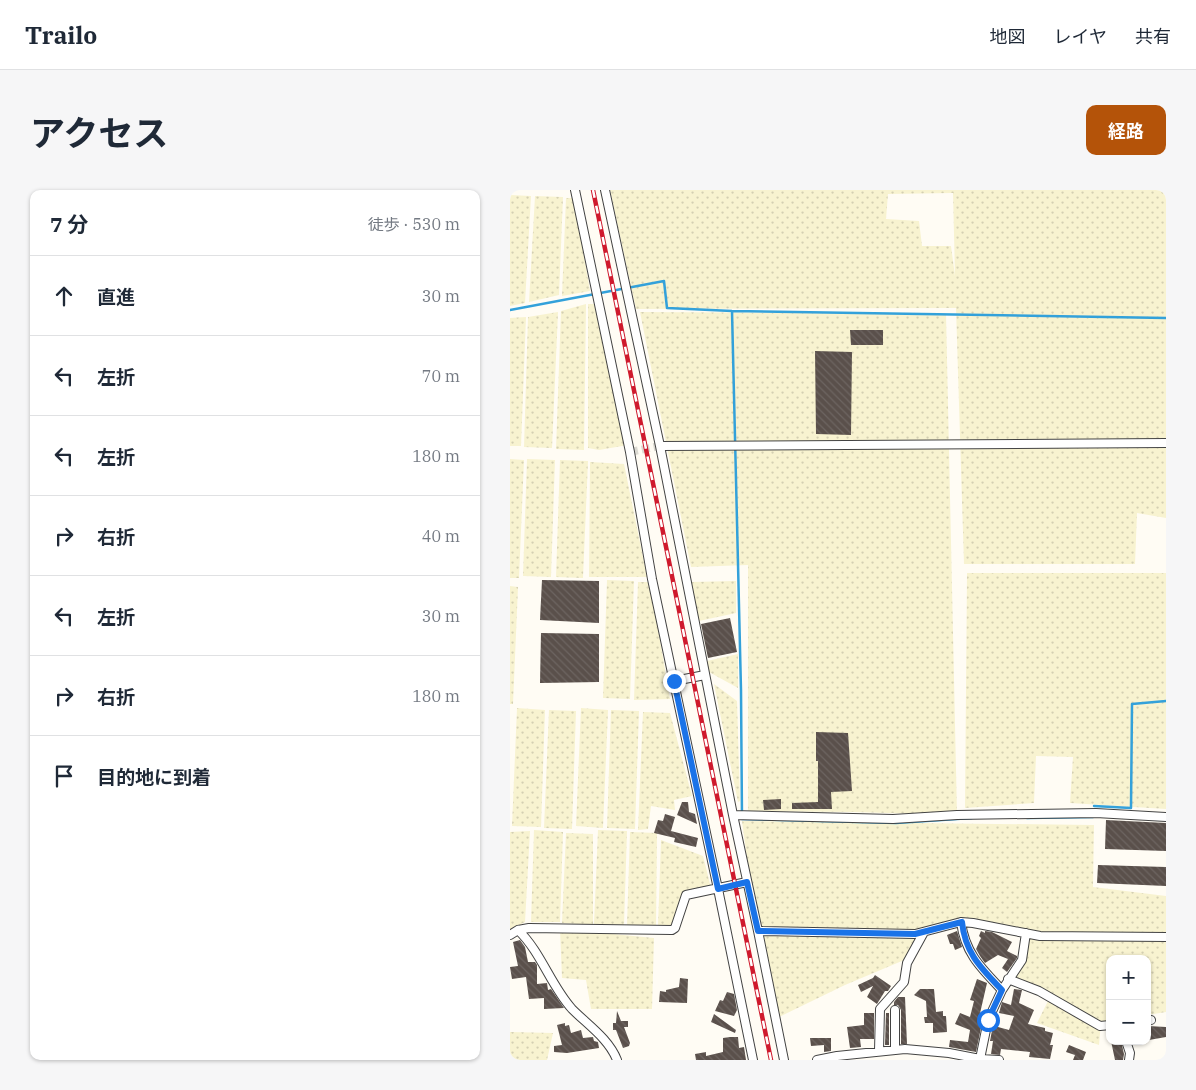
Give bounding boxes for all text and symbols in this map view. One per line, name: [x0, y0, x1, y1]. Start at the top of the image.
text: Trailo: [25, 19, 97, 51]
text: 地図: [990, 25, 1026, 48]
text: レイヤ: [1054, 25, 1107, 48]
text: 共有: [1135, 25, 1171, 48]
button: 経路: [1086, 105, 1166, 155]
text: アクセス: [30, 110, 168, 156]
text: 7 分: [50, 210, 88, 238]
text: 徒歩 · 530 m: [368, 214, 460, 234]
icon: ahead: [50, 282, 78, 310]
text: 直進: [97, 285, 135, 309]
text: 30 m: [422, 286, 460, 306]
icon: left: [50, 362, 78, 390]
text: 左折: [97, 365, 135, 389]
text: 70 m: [422, 366, 460, 386]
icon: left: [50, 442, 78, 470]
text: 左折: [97, 445, 135, 469]
text: 180 m: [412, 446, 460, 466]
icon: right: [50, 522, 78, 550]
text: 右折: [97, 525, 135, 549]
text: 40 m: [422, 526, 460, 546]
icon: left: [50, 602, 78, 630]
text: 左折: [97, 605, 135, 629]
text: 30 m: [422, 606, 460, 626]
route end: [663, 670, 686, 693]
icon: right: [50, 682, 78, 710]
text: 右折: [97, 685, 135, 709]
text: 180 m: [412, 686, 460, 706]
icon: arrive: [50, 762, 78, 790]
text: 目的地に到着: [97, 765, 211, 789]
map controls: [1106, 955, 1151, 1045]
button: +: [1106, 955, 1151, 1000]
button: −: [1106, 1000, 1151, 1045]
route start: [977, 1009, 1000, 1032]

